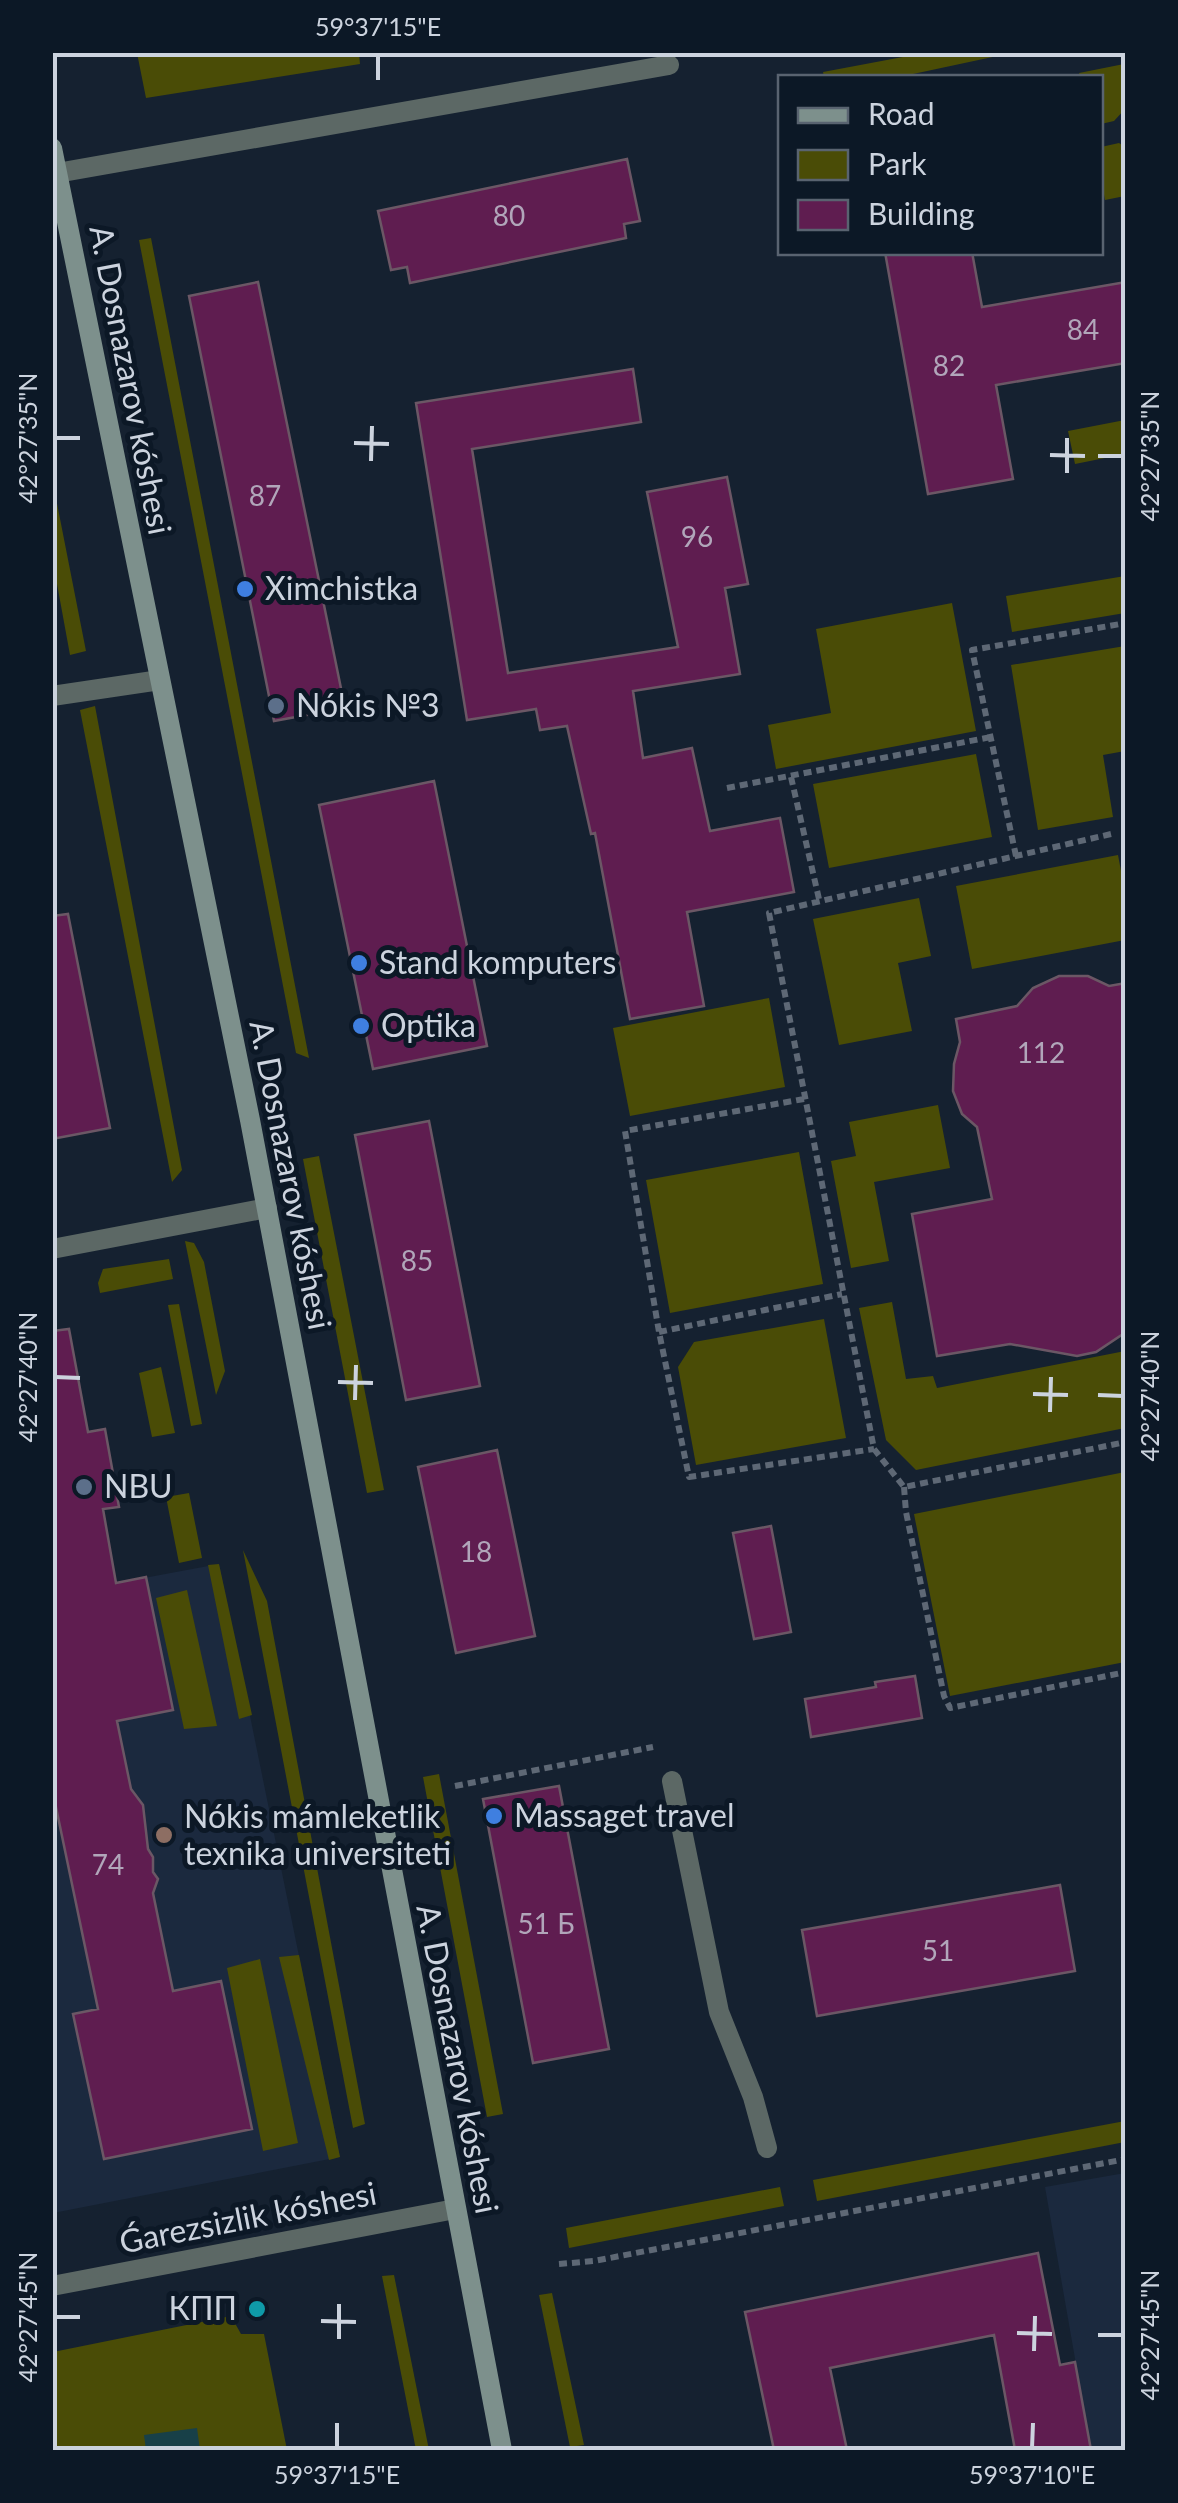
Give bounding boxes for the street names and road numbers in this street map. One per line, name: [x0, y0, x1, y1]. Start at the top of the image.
street label: A. Dosnazarov kóshesi: [82, 222, 181, 538]
street label: A. Dosnazarov kóshesi: [242, 1017, 341, 1333]
street label: A. Dosnazarov kóshesi: [409, 1901, 508, 2217]
street label: Ǵarezsizlik kóshesi: [116, 2172, 379, 2261]

